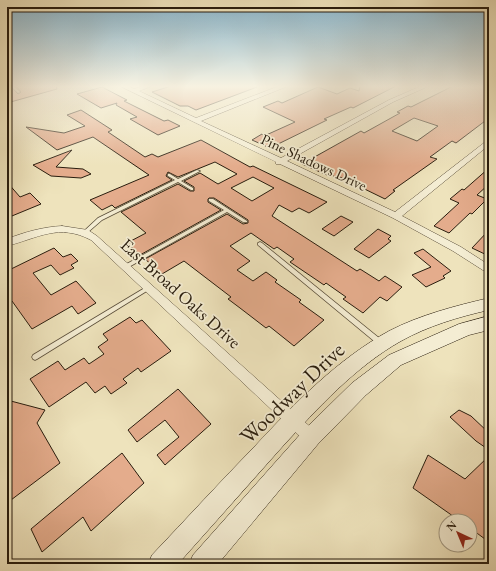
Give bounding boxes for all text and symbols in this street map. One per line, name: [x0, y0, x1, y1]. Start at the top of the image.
street label: Pine Shadows Drive: [258, 129, 370, 195]
street label: East Broad Oaks Drive: [116, 233, 246, 353]
street label: Woodway Drive: [233, 335, 351, 450]
north arrow: [438, 513, 478, 553]
text: N: [443, 518, 459, 534]

